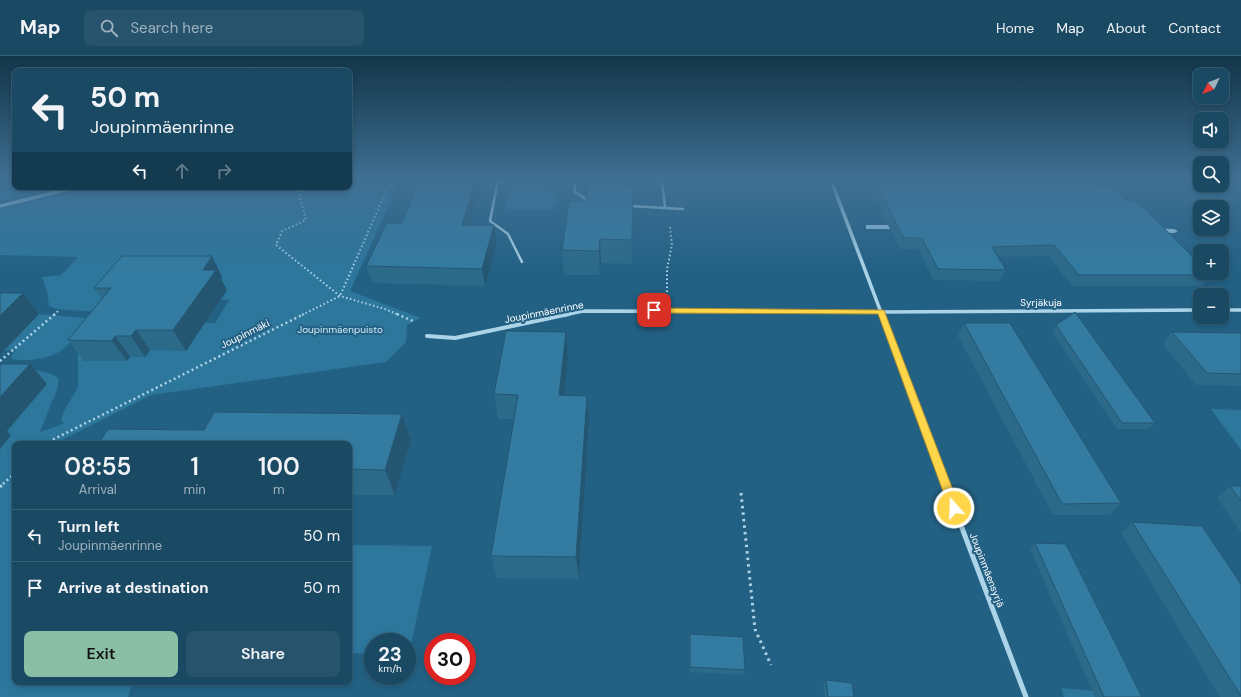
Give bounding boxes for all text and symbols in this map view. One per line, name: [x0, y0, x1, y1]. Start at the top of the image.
search box: [84, 10, 364, 46]
text: Map: [20, 15, 60, 40]
icon: search: [98, 17, 120, 39]
text: Search here: [130, 18, 213, 38]
text: Home: [996, 19, 1034, 37]
text: Map: [1056, 19, 1084, 37]
text: About: [1106, 19, 1146, 37]
text: Contact: [1168, 19, 1221, 37]
north arrow: [1193, 68, 1229, 104]
map controls: [1193, 68, 1229, 324]
text: 50 m: [90, 79, 160, 116]
icon: left: [24, 84, 76, 136]
button: sound: [1193, 112, 1229, 148]
text: Joupinmäenrinne: [90, 115, 234, 139]
button: search: [1193, 156, 1229, 192]
icon: left: [129, 160, 151, 182]
icon: ahead: [171, 160, 193, 182]
icon: right: [213, 160, 235, 182]
button: layers: [1193, 200, 1229, 236]
button: +: [1193, 244, 1229, 280]
button: −: [1193, 288, 1229, 324]
pin: [637, 293, 671, 327]
street label: Syrjäkuja: [1020, 296, 1062, 309]
street label: Joupinmäenrinne: [503, 298, 585, 326]
icon: arrive: [643, 299, 665, 321]
street label: Joupinmäki: [218, 317, 272, 351]
park label: Joupinmäenpuisto: [297, 323, 383, 336]
text: 08:55: [64, 451, 131, 482]
text: 1: [190, 451, 199, 482]
text: 100: [258, 451, 300, 482]
text: Arrival: [79, 481, 117, 498]
text: min: [184, 481, 206, 498]
text: m: [273, 481, 285, 498]
position arrow: [933, 487, 975, 529]
text: Turn left: [58, 517, 119, 537]
icon: left: [24, 525, 46, 547]
text: 50 m: [303, 526, 340, 546]
street label: Joupinmäensyrjä: [967, 531, 1007, 609]
text: Joupinmäenrinne: [58, 537, 162, 554]
icon: arrive: [24, 577, 46, 599]
text: Arrive at destination: [58, 578, 209, 598]
text: 50 m: [303, 578, 340, 598]
button: Exit: [24, 631, 178, 677]
button: Share: [186, 631, 340, 677]
speed limit sign: 30: [424, 633, 476, 685]
text: 23: [378, 641, 402, 667]
text: km/h: [378, 662, 402, 675]

